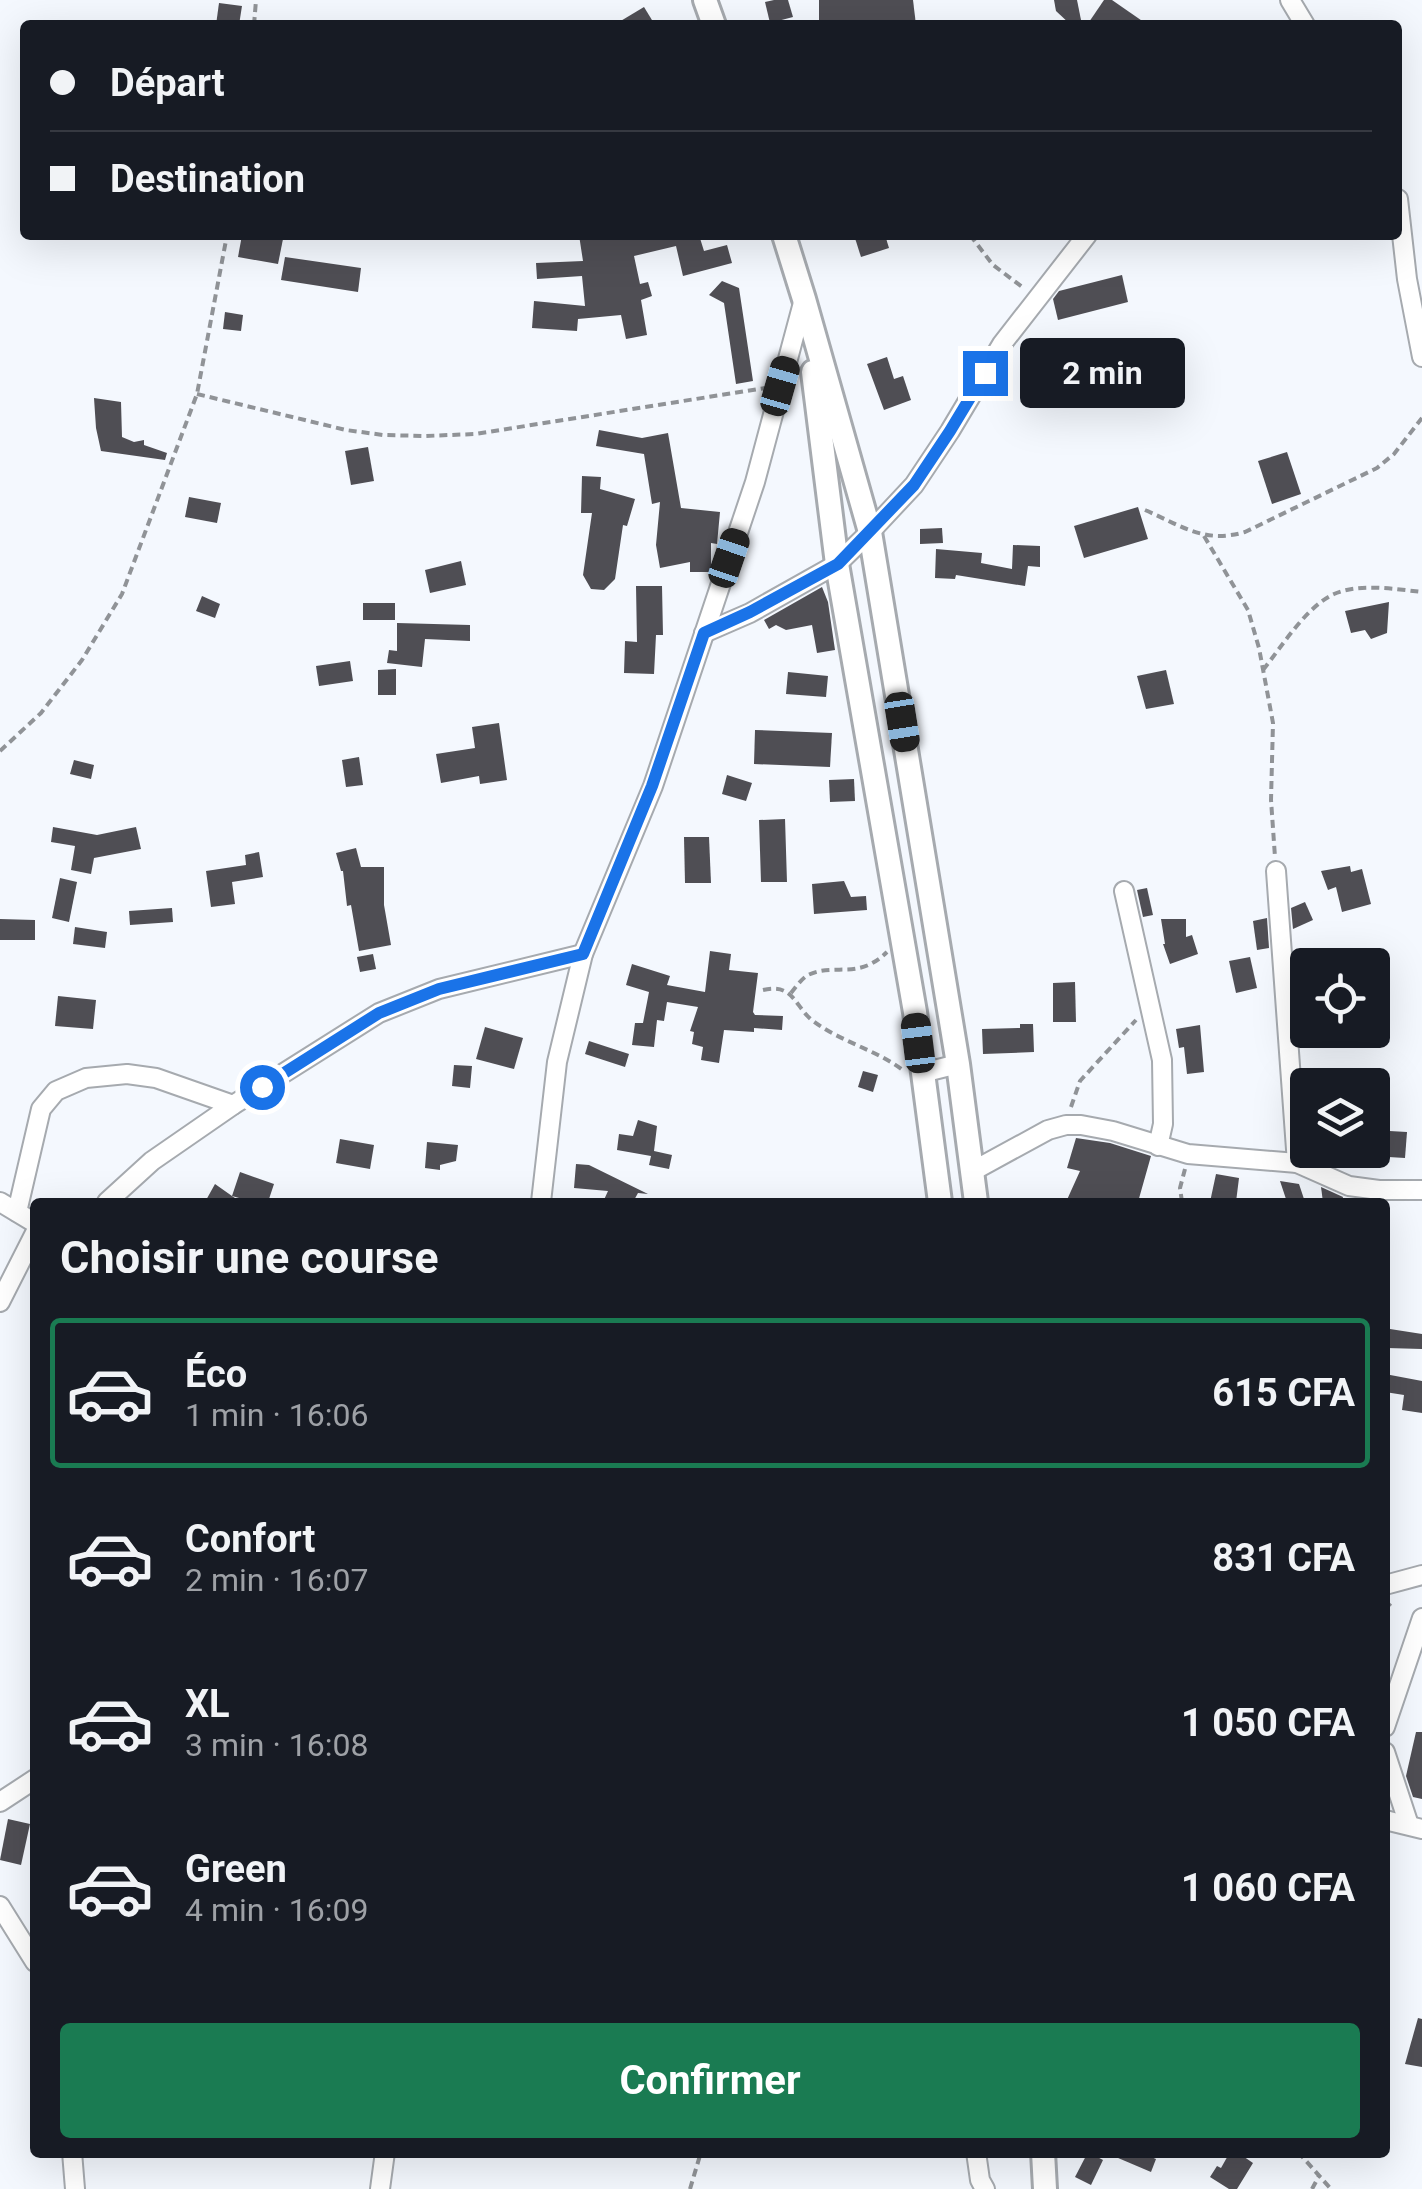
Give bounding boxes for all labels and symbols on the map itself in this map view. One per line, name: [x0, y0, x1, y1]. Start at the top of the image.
callout: 2 min: [1020, 338, 1185, 408]
route end: [963, 351, 1008, 396]
car: [757, 353, 803, 419]
car: [705, 525, 753, 591]
car: [882, 690, 922, 754]
car: [899, 1011, 937, 1075]
route start: [240, 1065, 285, 1110]

